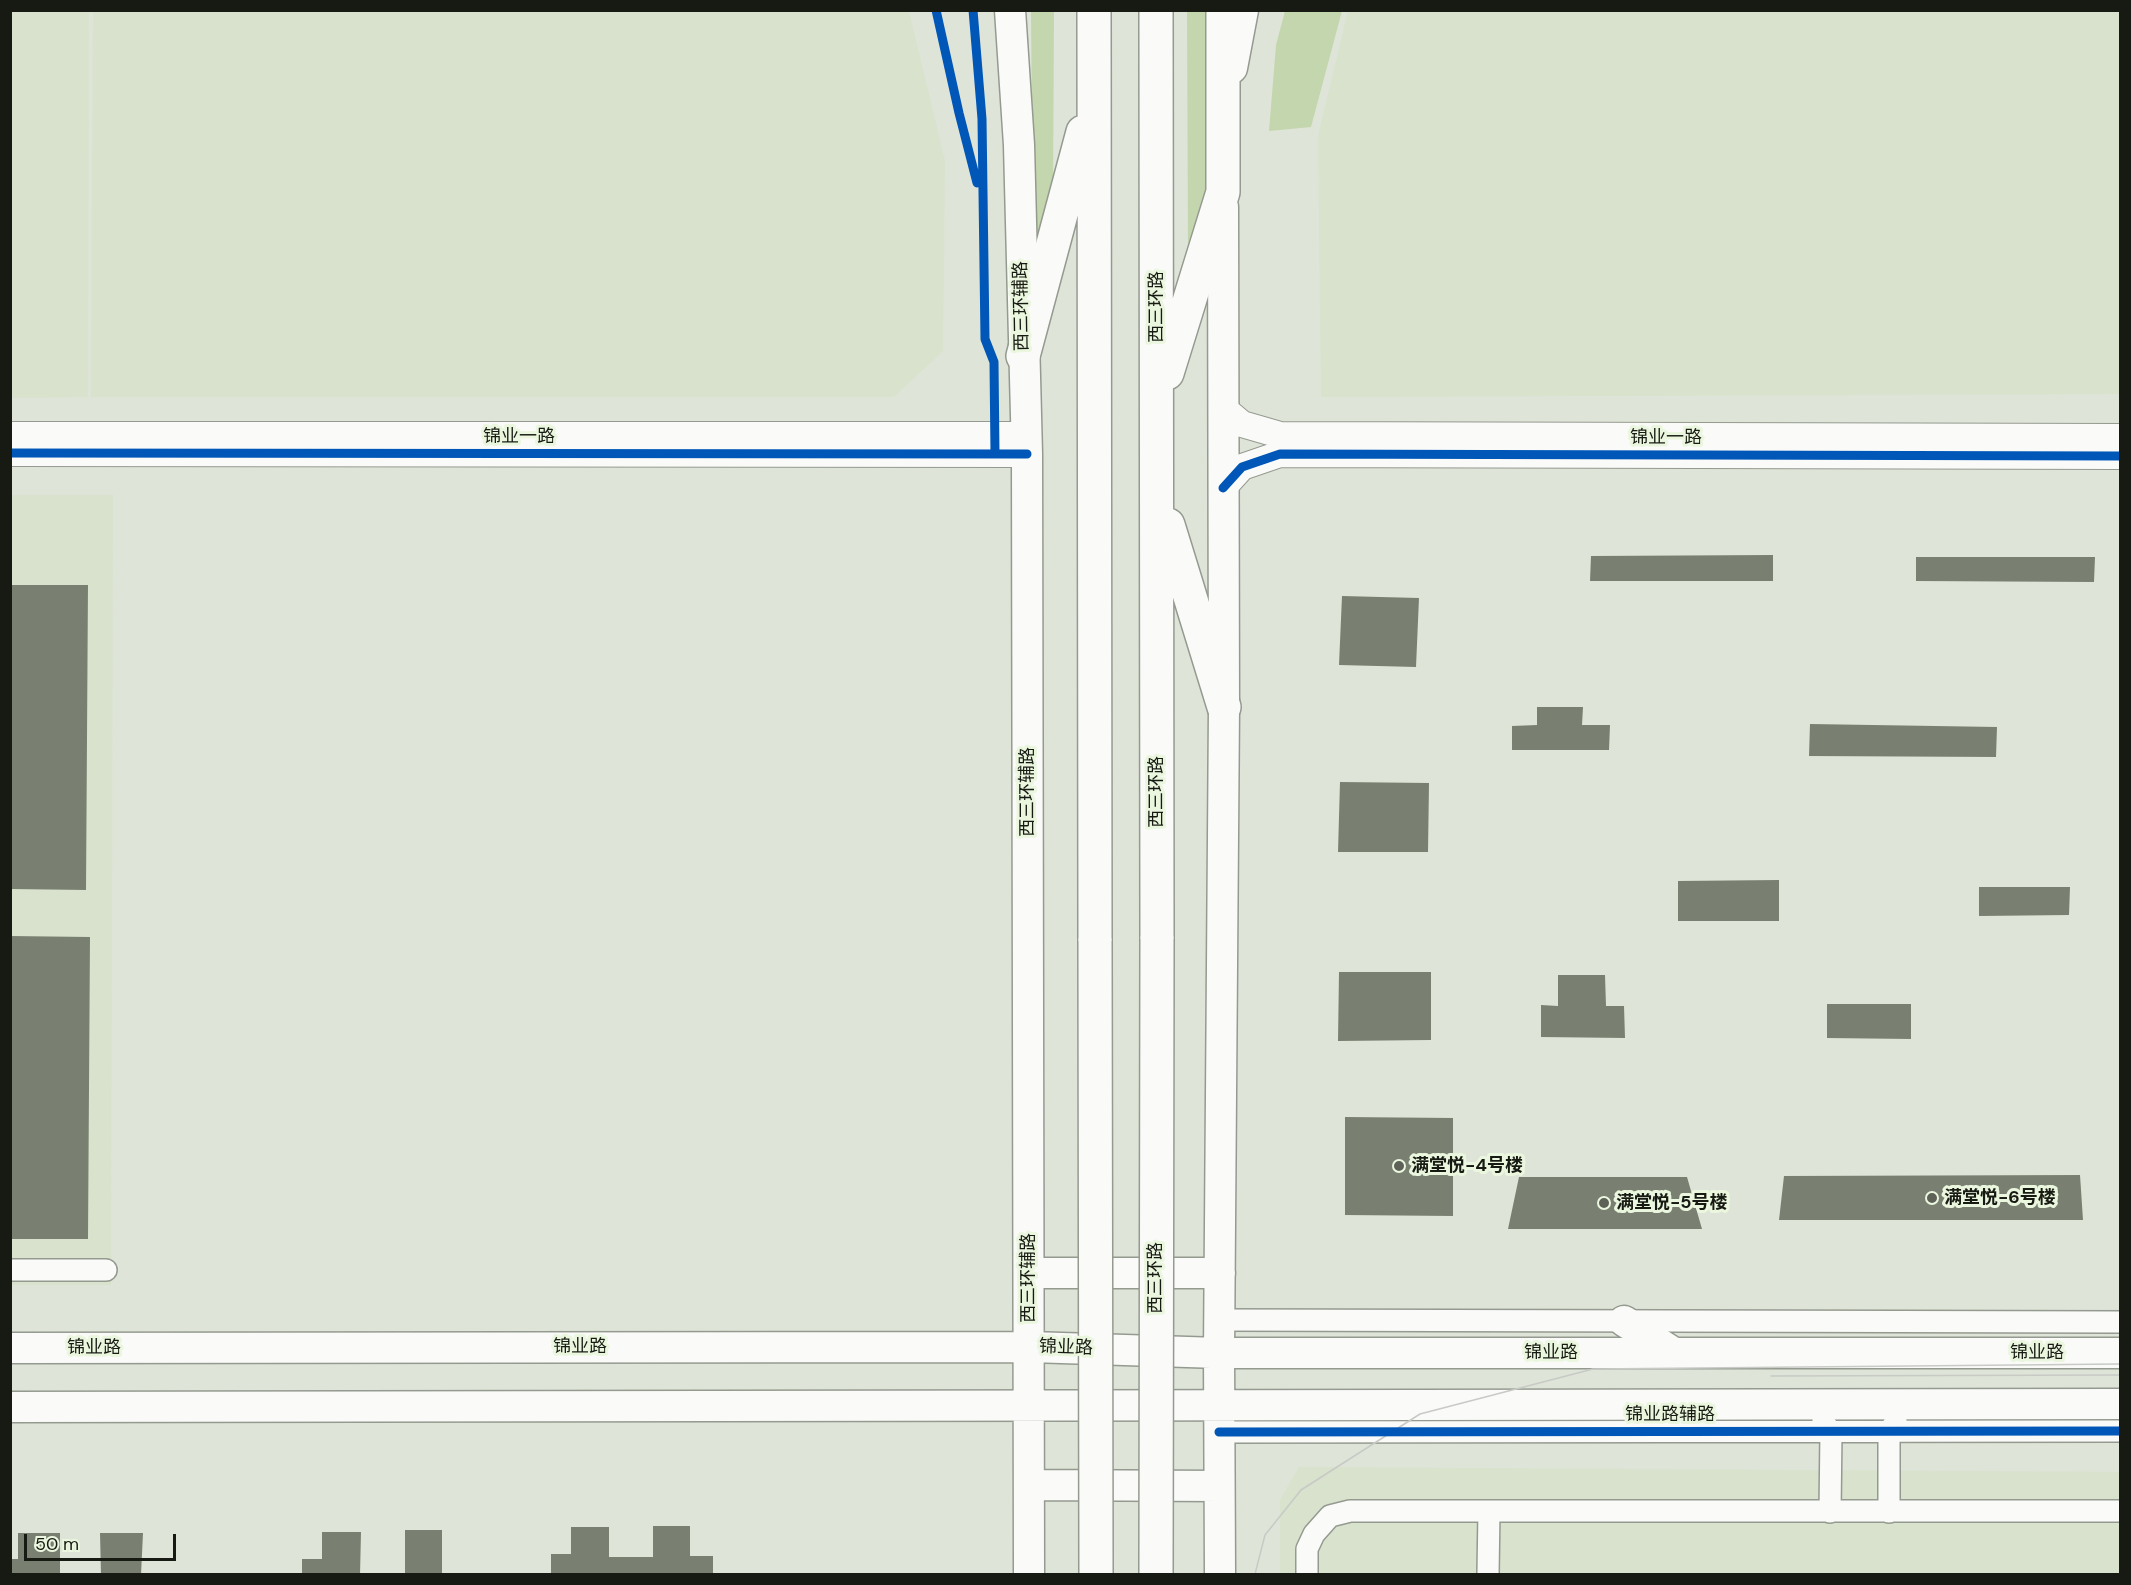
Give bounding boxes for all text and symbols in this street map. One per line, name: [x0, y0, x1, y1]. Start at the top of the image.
street label: 西三环辅路: [1010, 261, 1034, 351]
street label: 西三环路: [1146, 271, 1168, 343]
street label: 锦业一路: [483, 426, 555, 448]
street label: 锦业一路: [1630, 427, 1702, 449]
street label: 西三环辅路: [1017, 747, 1039, 837]
street label: 西三环路: [1146, 756, 1168, 828]
place label: 满堂悦-4号楼: [1411, 1155, 1523, 1177]
marker: 满堂悦-4号楼: [1392, 1159, 1406, 1173]
place label: 满堂悦-6号楼: [1944, 1187, 2056, 1209]
marker: 满堂悦-6号楼: [1925, 1191, 1939, 1205]
place label: 满堂悦-5号楼: [1616, 1192, 1728, 1214]
marker: 满堂悦-5号楼: [1597, 1196, 1611, 1210]
street label: 西三环辅路: [1018, 1233, 1040, 1323]
street label: 西三环路: [1145, 1242, 1167, 1314]
street label: 锦业路: [553, 1336, 607, 1358]
street label: 锦业路: [1039, 1336, 1093, 1360]
street label: 锦业路: [67, 1337, 121, 1359]
street label: 锦业路: [1524, 1342, 1578, 1364]
street label: 锦业路: [2010, 1342, 2064, 1364]
street label: 锦业路辅路: [1625, 1404, 1715, 1426]
scale bar: [27, 1522, 178, 1560]
text: 50 m: [35, 1532, 79, 1556]

